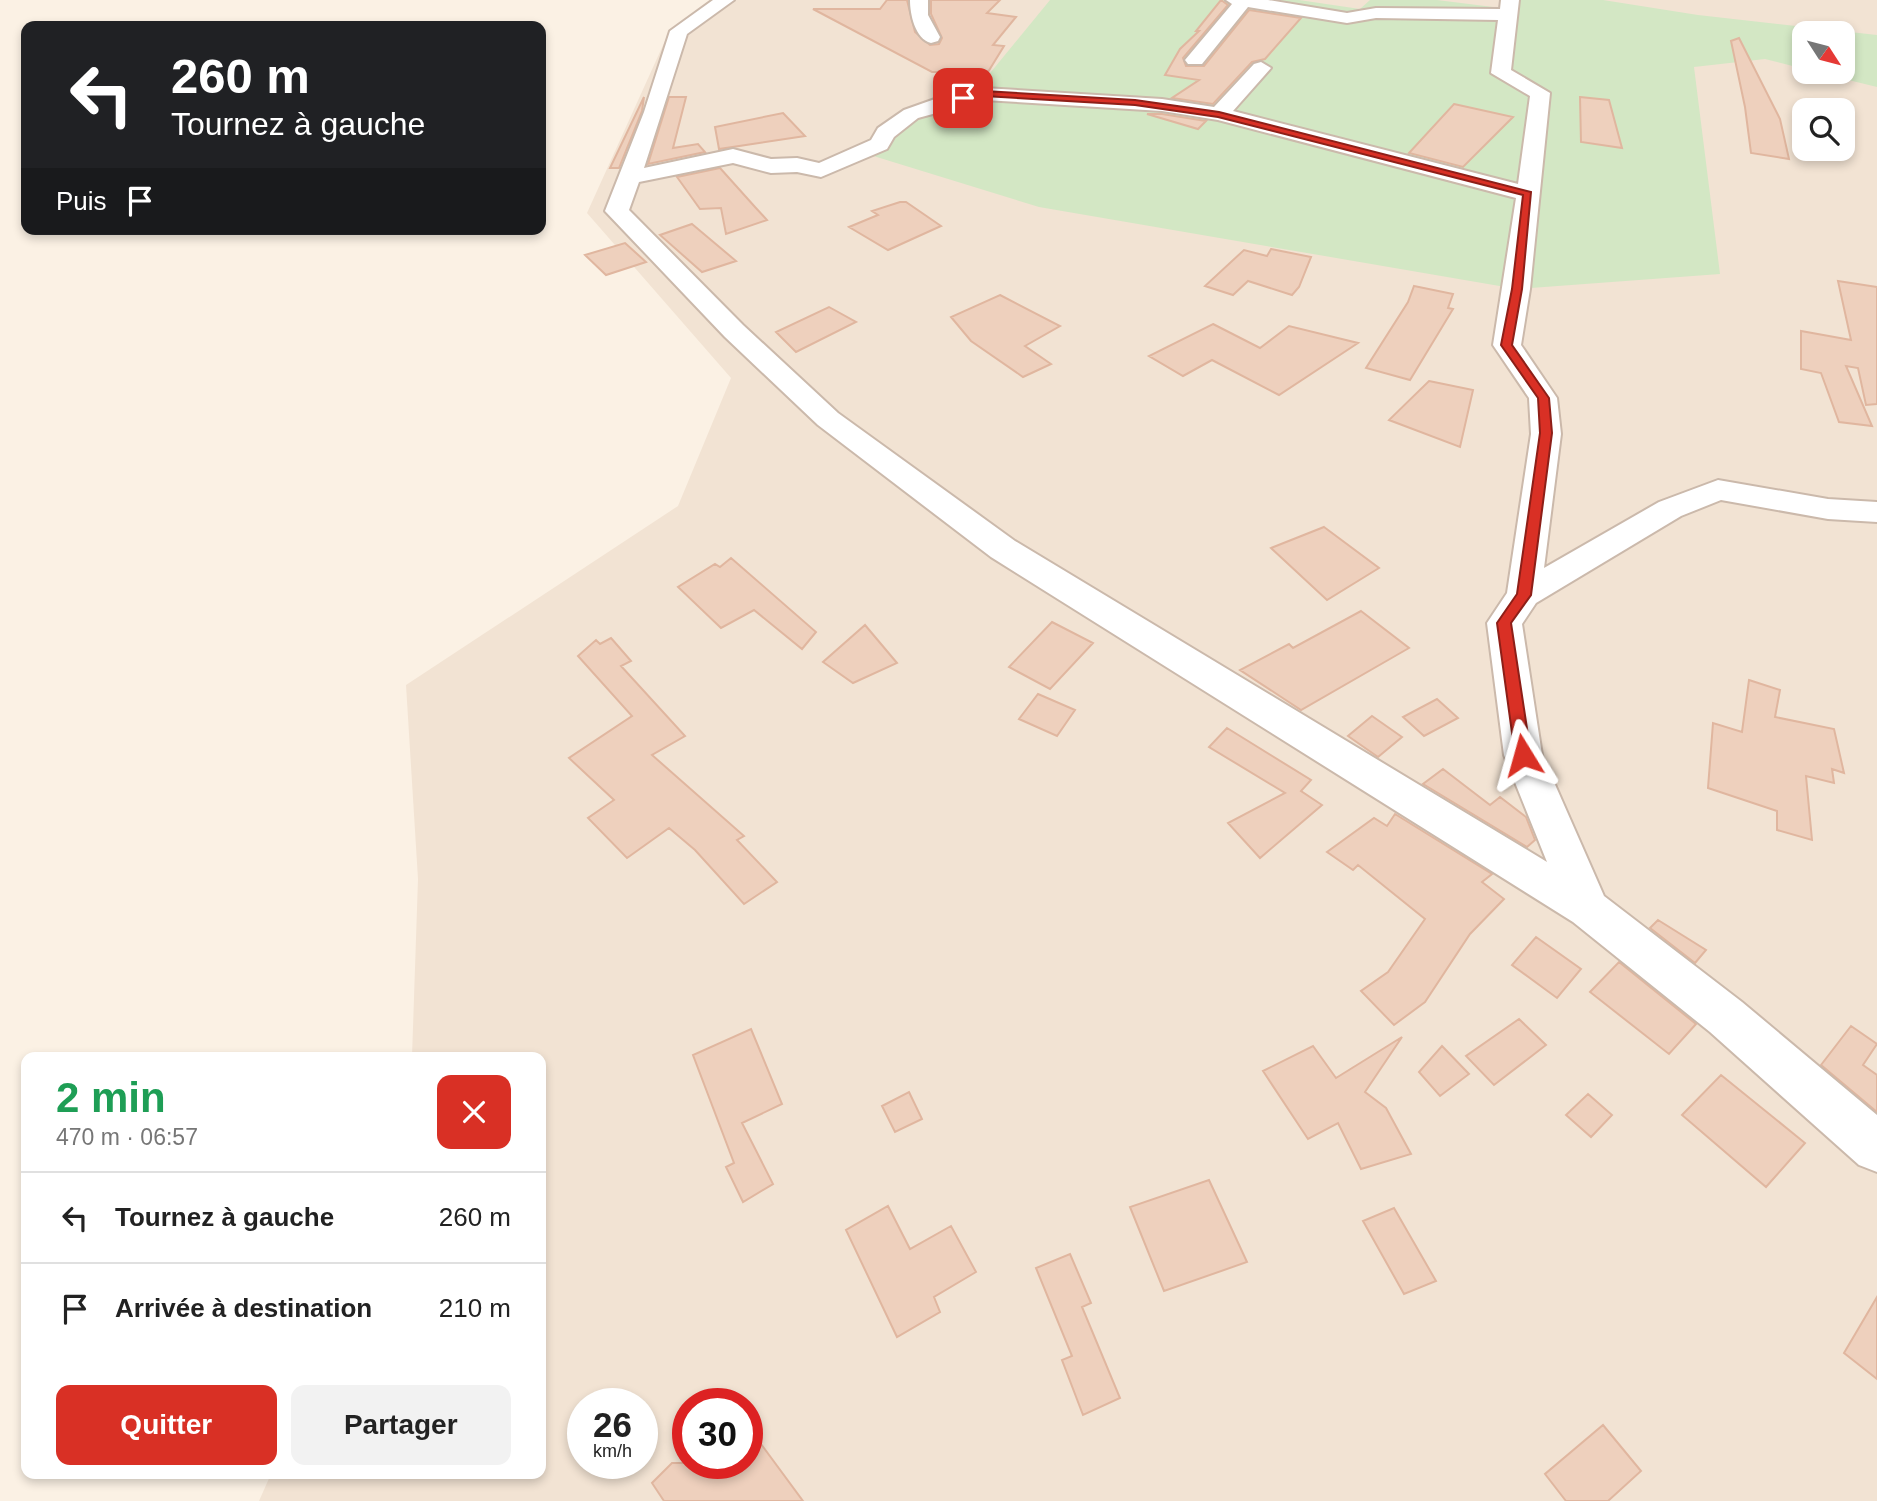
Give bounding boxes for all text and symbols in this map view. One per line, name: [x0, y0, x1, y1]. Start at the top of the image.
north arrow: [1792, 21, 1855, 84]
map controls: [1792, 21, 1855, 161]
icon: left: [56, 49, 147, 140]
text: 260 m: [171, 49, 310, 103]
pin: [933, 68, 993, 128]
icon: arrive: [944, 79, 982, 117]
button: search: [1792, 98, 1855, 161]
text: Tournez à gauche: [171, 106, 425, 142]
icon: arrive: [121, 182, 159, 220]
text: Puis: [56, 186, 107, 216]
position arrow: [1486, 718, 1560, 792]
text: 2 min: [56, 1074, 166, 1121]
button: close: [437, 1075, 511, 1149]
text: 470 m · 06:57: [56, 1124, 198, 1150]
icon: left: [56, 1199, 94, 1237]
text: Tournez à gauche: [115, 1202, 334, 1232]
text: 260 m: [439, 1202, 511, 1232]
icon: arrive: [56, 1290, 94, 1328]
text: Arrivée à destination: [115, 1293, 372, 1323]
text: 210 m: [439, 1293, 511, 1323]
button: Quitter: [56, 1385, 277, 1465]
button: Partager: [291, 1385, 511, 1465]
speed limit sign: 30: [672, 1388, 763, 1479]
text: 26: [593, 1405, 632, 1444]
text: km/h: [593, 1441, 632, 1461]

